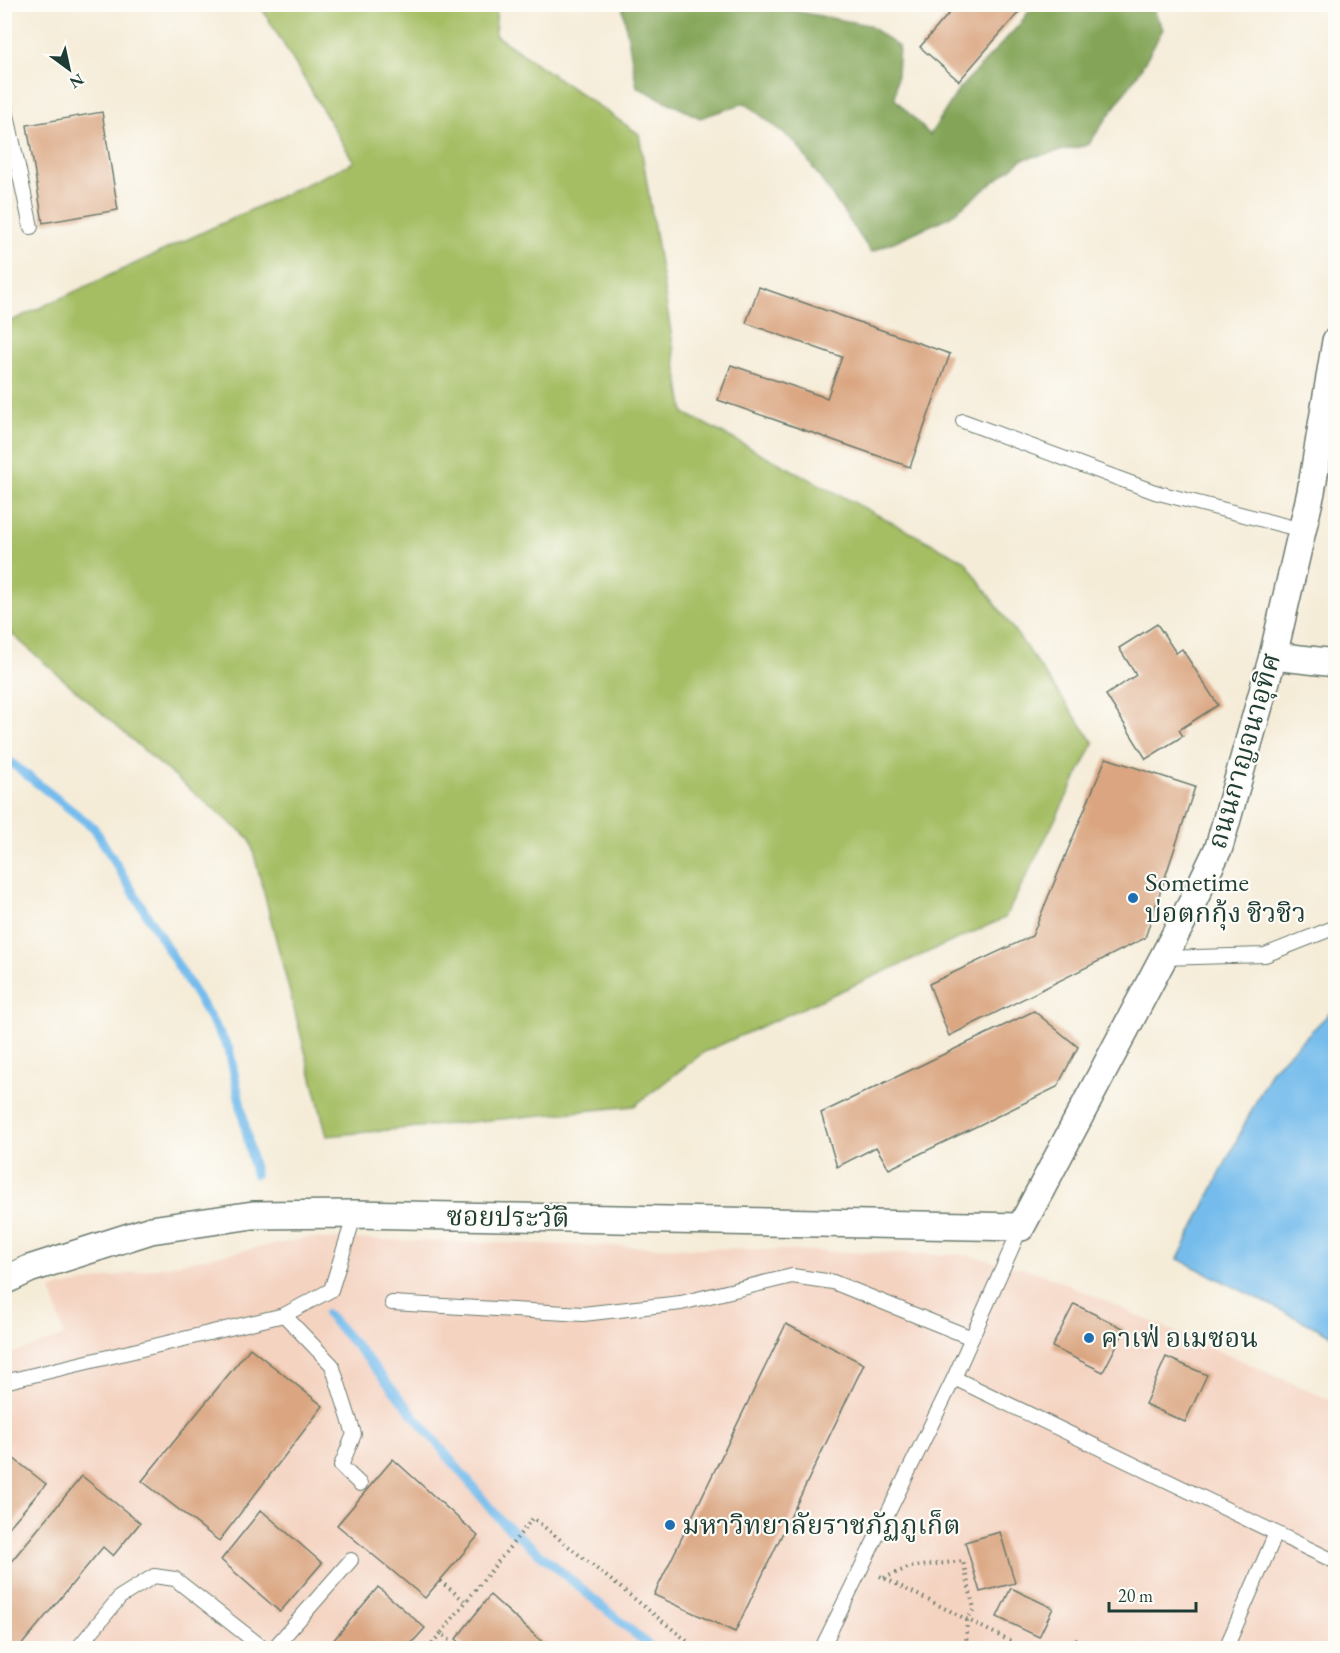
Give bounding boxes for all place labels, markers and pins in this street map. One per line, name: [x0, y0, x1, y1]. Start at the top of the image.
place label: Sometime บ่อตกกุ้ง ชิวชิว: [1145, 864, 1306, 931]
marker: Sometime บ่อตกกุ้ง ชิวชิว: [1126, 891, 1140, 905]
place label: คาเฟ่ อเมซอน: [1101, 1320, 1258, 1355]
marker: คาเฟ่ อเมซอน: [1082, 1331, 1096, 1345]
place label: มหาวิทยาลัยราชภัฏภูเก็ต: [682, 1507, 961, 1543]
marker: มหาวิทยาลัยราชภัฏภูเก็ต: [663, 1518, 677, 1532]

